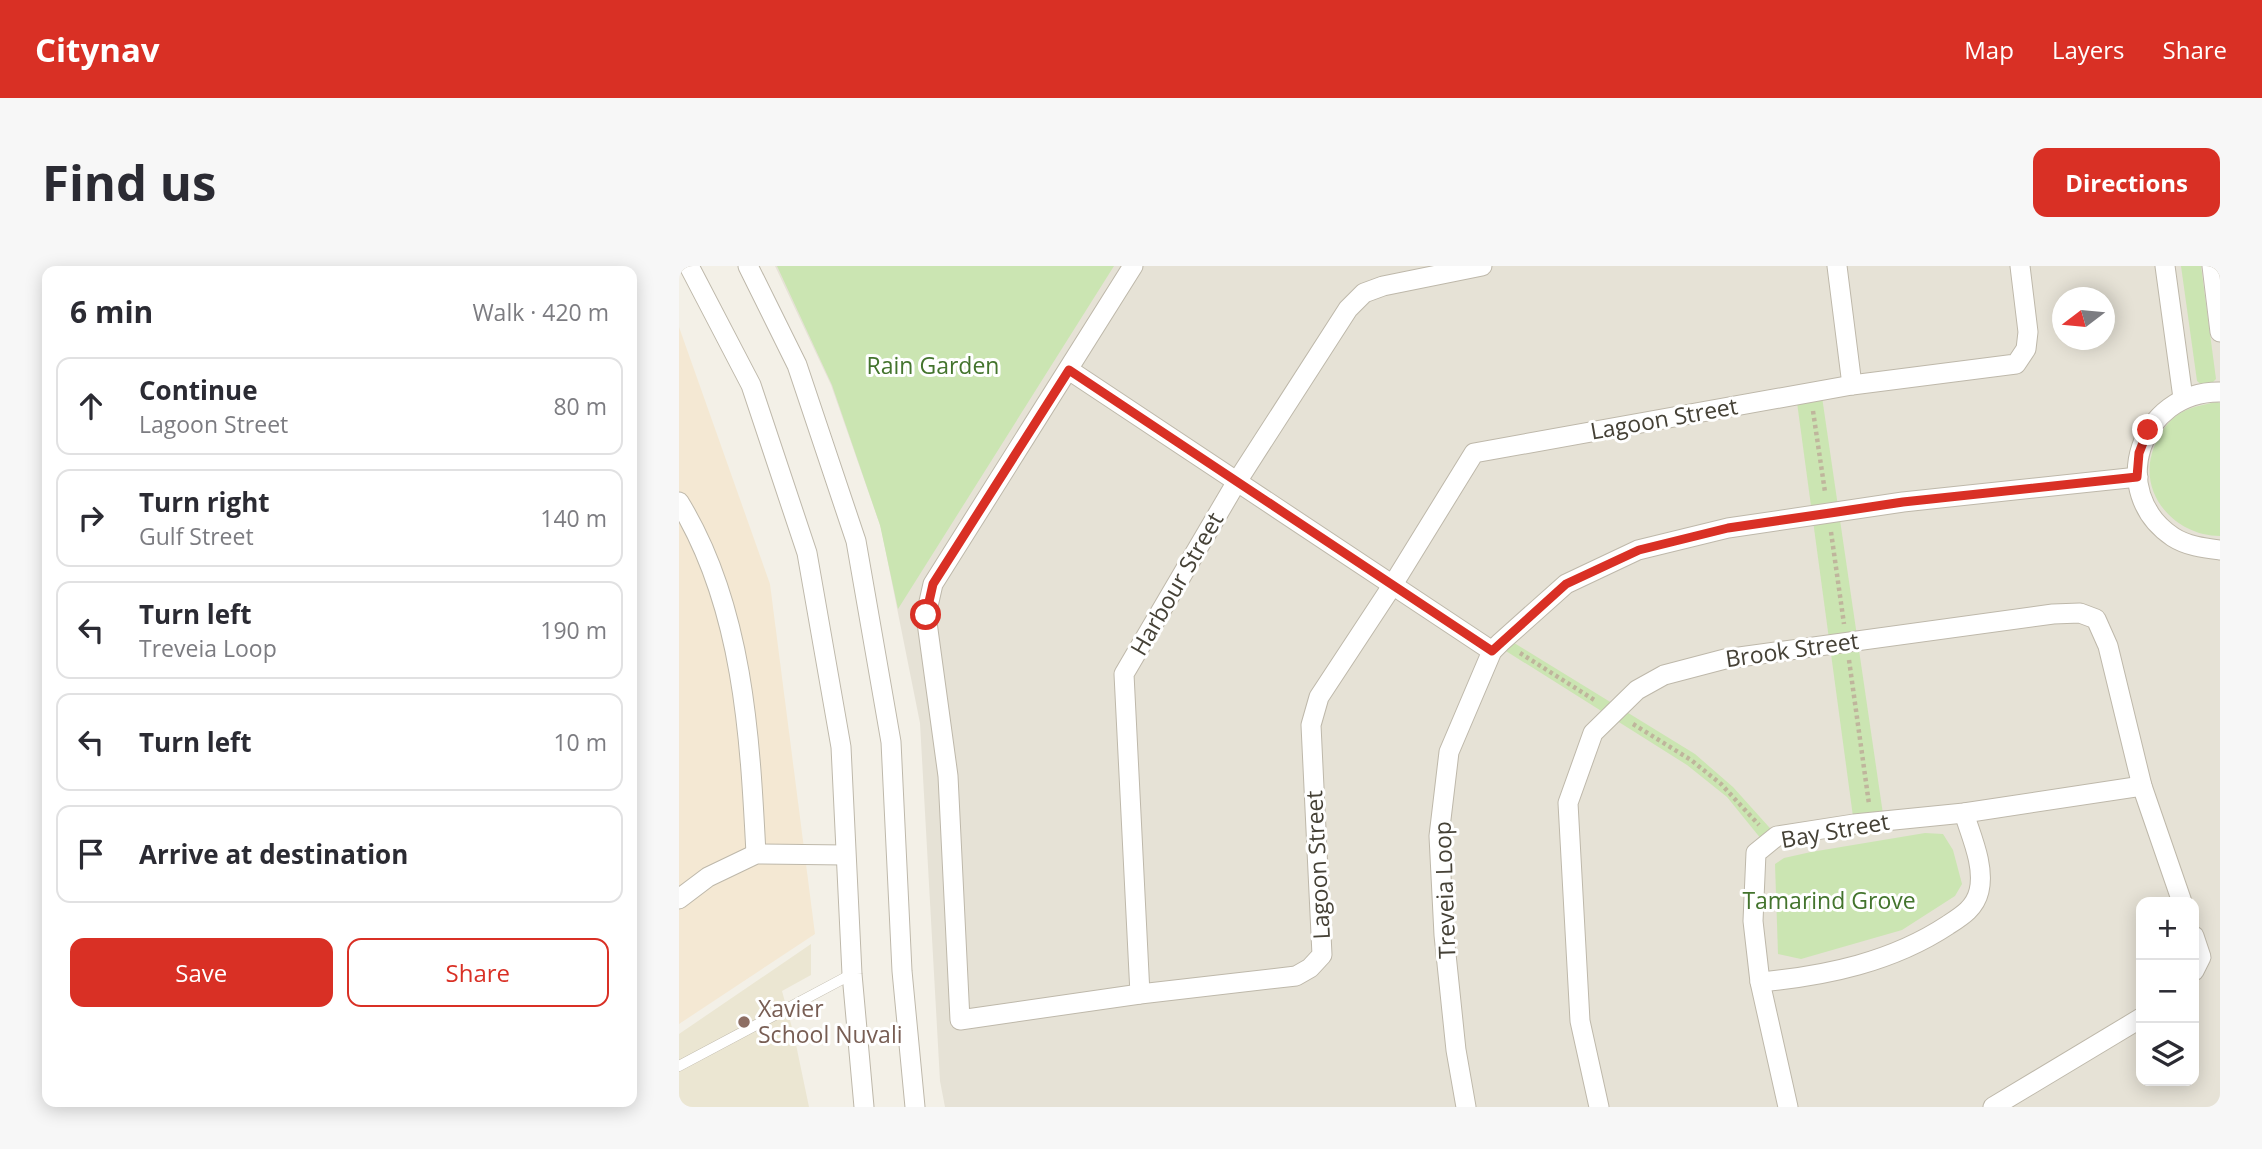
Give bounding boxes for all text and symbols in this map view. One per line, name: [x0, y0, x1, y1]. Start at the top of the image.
text: Citynav: [35, 27, 160, 72]
text: Map: [1964, 33, 2014, 66]
text: Layers: [2052, 33, 2125, 66]
text: Share: [2163, 33, 2227, 66]
button: Directions: [2033, 148, 2220, 217]
text: Find us: [42, 149, 216, 215]
north arrow: [2052, 287, 2115, 350]
text: 6 min: [70, 291, 153, 332]
text: Walk · 420 m: [472, 296, 609, 328]
park label: Rain Garden: [867, 349, 999, 381]
text: Continue: [139, 372, 258, 408]
icon: ahead: [72, 387, 110, 425]
street label: Lagoon Street: [1588, 389, 1740, 447]
text: 80 m: [553, 390, 607, 422]
text: Lagoon Street: [139, 408, 288, 440]
route end: [2132, 414, 2163, 445]
text: Turn right: [139, 484, 270, 520]
icon: right: [72, 499, 110, 537]
text: 140 m: [540, 502, 607, 534]
street label: Harbour Street: [1122, 506, 1230, 661]
text: Gulf Street: [139, 520, 254, 552]
text: Turn left: [139, 596, 251, 632]
route start: [910, 599, 941, 630]
icon: left: [72, 611, 110, 649]
text: 190 m: [540, 614, 607, 646]
street label: Brook Street: [1723, 624, 1861, 674]
text: Treveia Loop: [139, 632, 277, 664]
icon: left: [72, 723, 110, 761]
text: Turn left: [139, 724, 251, 760]
text: 10 m: [553, 726, 607, 758]
street label: Lagoon Street: [1297, 790, 1337, 940]
street label: Bay Street: [1778, 805, 1891, 855]
street label: Treveia Loop: [1426, 821, 1462, 959]
icon: arrive: [72, 835, 110, 873]
text: Arrive at destination: [139, 836, 408, 872]
park label: Tamarind Grove: [1742, 884, 1916, 916]
map controls: [2136, 897, 2199, 1086]
button: +: [2136, 897, 2199, 960]
button: Save: [70, 938, 333, 1007]
button: Share: [347, 938, 609, 1007]
button: −: [2136, 960, 2199, 1023]
place label: Xavier School Nuvali: [758, 992, 903, 1050]
marker: Xavier School Nuvali: [736, 1014, 752, 1030]
button: layers: [2136, 1023, 2199, 1086]

